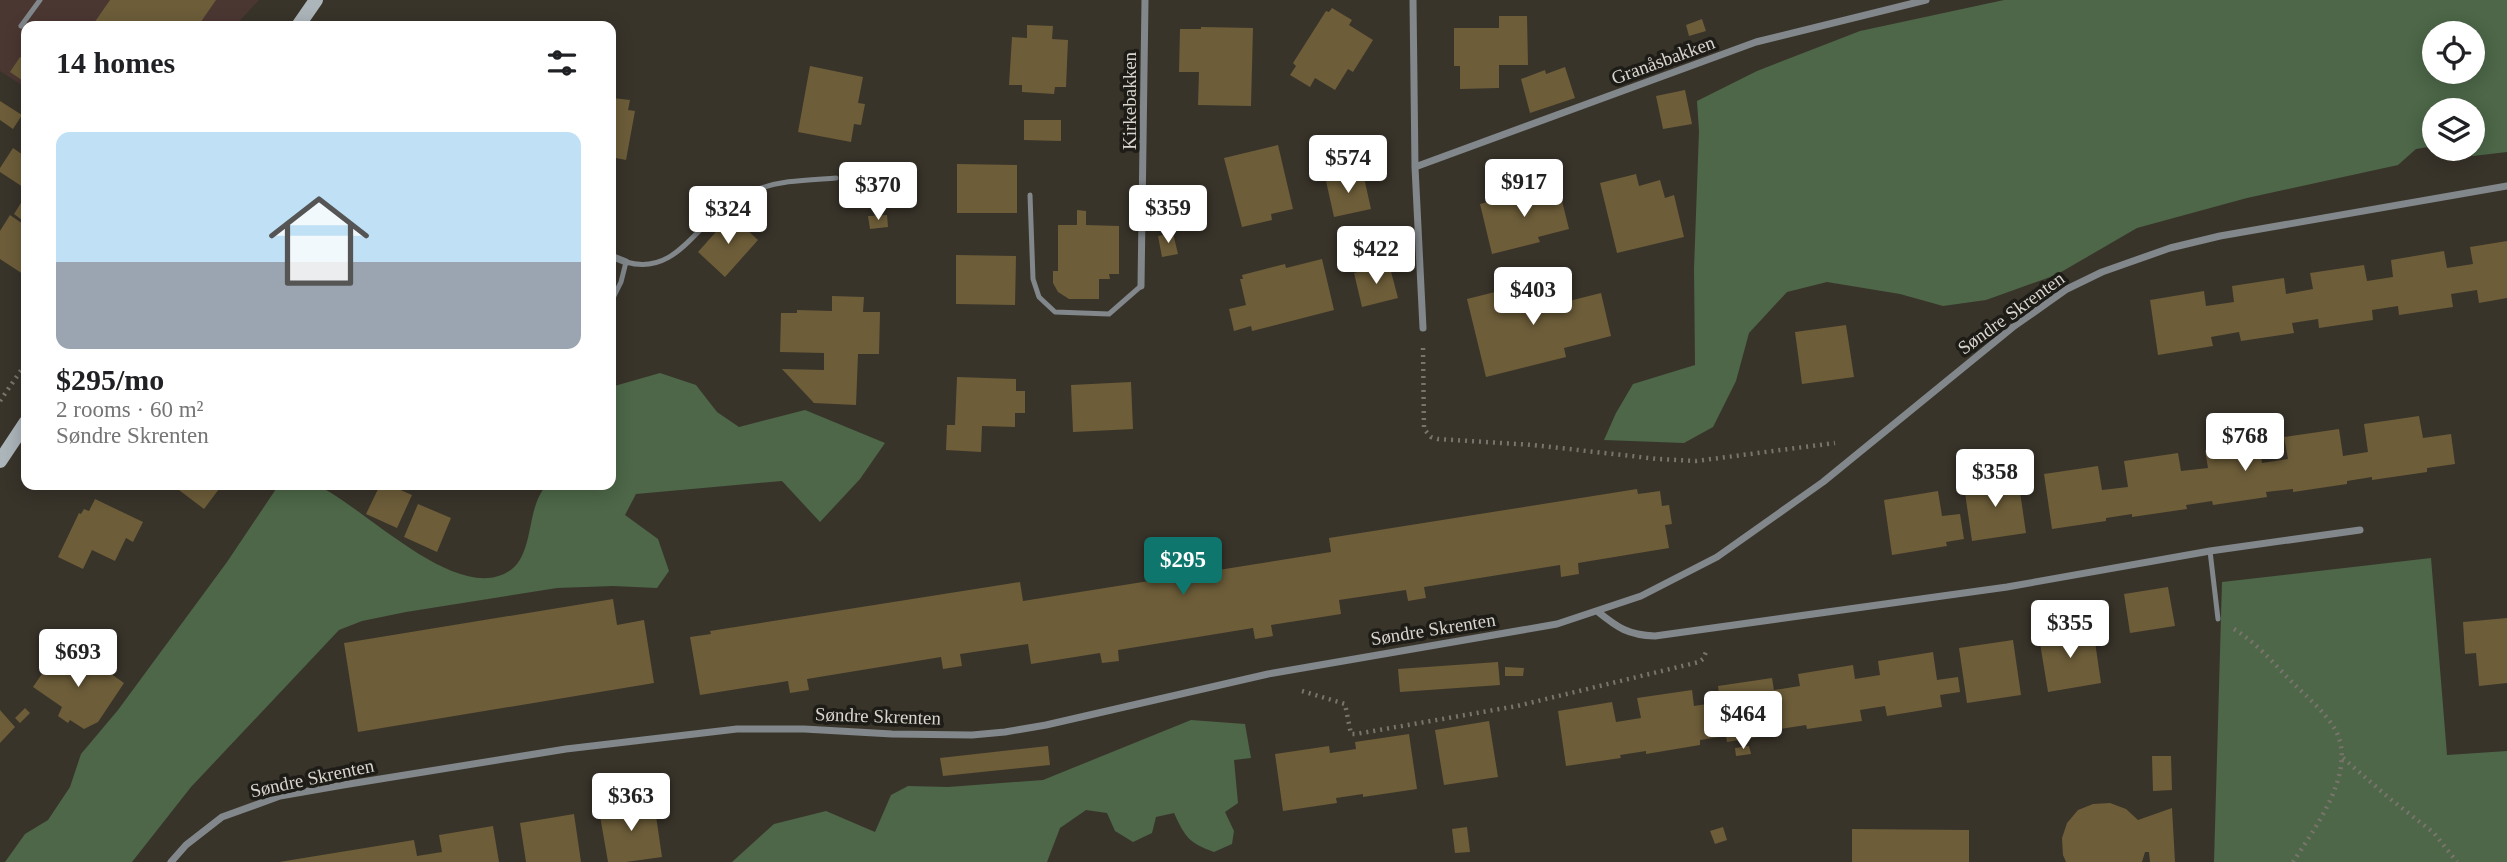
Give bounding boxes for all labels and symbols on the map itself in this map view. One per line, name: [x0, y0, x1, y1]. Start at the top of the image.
street label: Granåsbakken: [1608, 31, 1718, 88]
street label: Kirkebakken: [1119, 51, 1140, 150]
pin: $574: [1307, 136, 1389, 195]
pin: $917: [1483, 160, 1565, 219]
pin: $370: [837, 162, 919, 222]
pin: $359: [1127, 186, 1209, 245]
pin: $324: [687, 187, 769, 246]
pin: $422: [1335, 226, 1417, 286]
street label: Søndre Skrenten: [1954, 267, 2069, 359]
pin: $403: [1492, 268, 1574, 327]
pin: $768: [2204, 414, 2286, 473]
pin: $358: [1954, 449, 2036, 509]
pin: $295: [1142, 538, 1224, 597]
pin: $355: [2029, 600, 2111, 660]
street label: Søndre Skrenten: [1369, 609, 1497, 649]
pin: $693: [37, 630, 119, 689]
pin: $464: [1702, 692, 1784, 751]
street label: Søndre Skrenten: [815, 703, 942, 729]
street label: Søndre Skrenten: [248, 755, 376, 801]
pin: $363: [590, 774, 672, 833]

